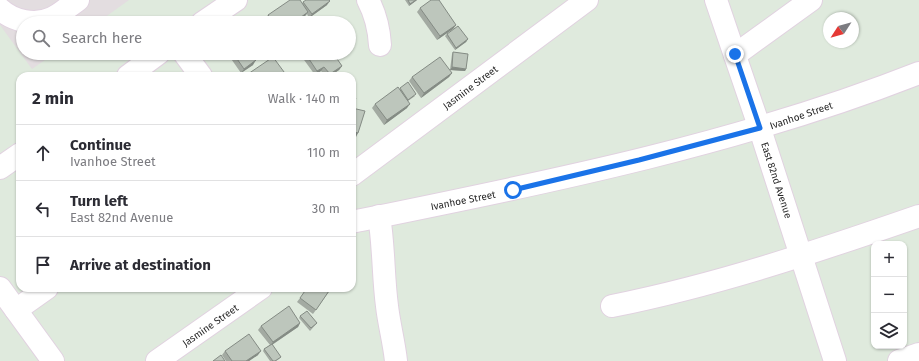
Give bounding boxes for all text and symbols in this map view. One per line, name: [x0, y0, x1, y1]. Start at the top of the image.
north arrow: [823, 12, 859, 48]
search box: [16, 16, 356, 60]
icon: search: [30, 27, 52, 49]
text: Search here: [62, 29, 142, 47]
route end: [726, 45, 744, 63]
street label: Jasmine Street: [441, 63, 501, 112]
text: 2 min: [32, 88, 74, 109]
text: Walk · 140 m: [268, 91, 340, 106]
street label: Ivanhoe Street: [768, 99, 835, 132]
text: Continue: [70, 136, 131, 154]
street label: East 82nd Avenue: [758, 141, 794, 220]
icon: ahead: [32, 142, 54, 164]
text: 110 m: [307, 145, 340, 160]
text: Ivanhoe Street: [70, 154, 156, 169]
route start: [504, 181, 522, 199]
street label: Ivanhoe Street: [430, 189, 497, 213]
text: Turn left: [70, 192, 128, 210]
icon: left: [32, 198, 54, 220]
text: 30 m: [312, 201, 340, 216]
text: East 82nd Avenue: [70, 210, 173, 225]
map controls: [871, 241, 907, 349]
button: +: [871, 241, 907, 277]
icon: arrive: [32, 254, 54, 276]
text: Arrive at destination: [70, 256, 211, 274]
button: −: [871, 277, 907, 313]
street label: Jasmine Street: [180, 302, 241, 350]
button: layers: [871, 313, 907, 349]

